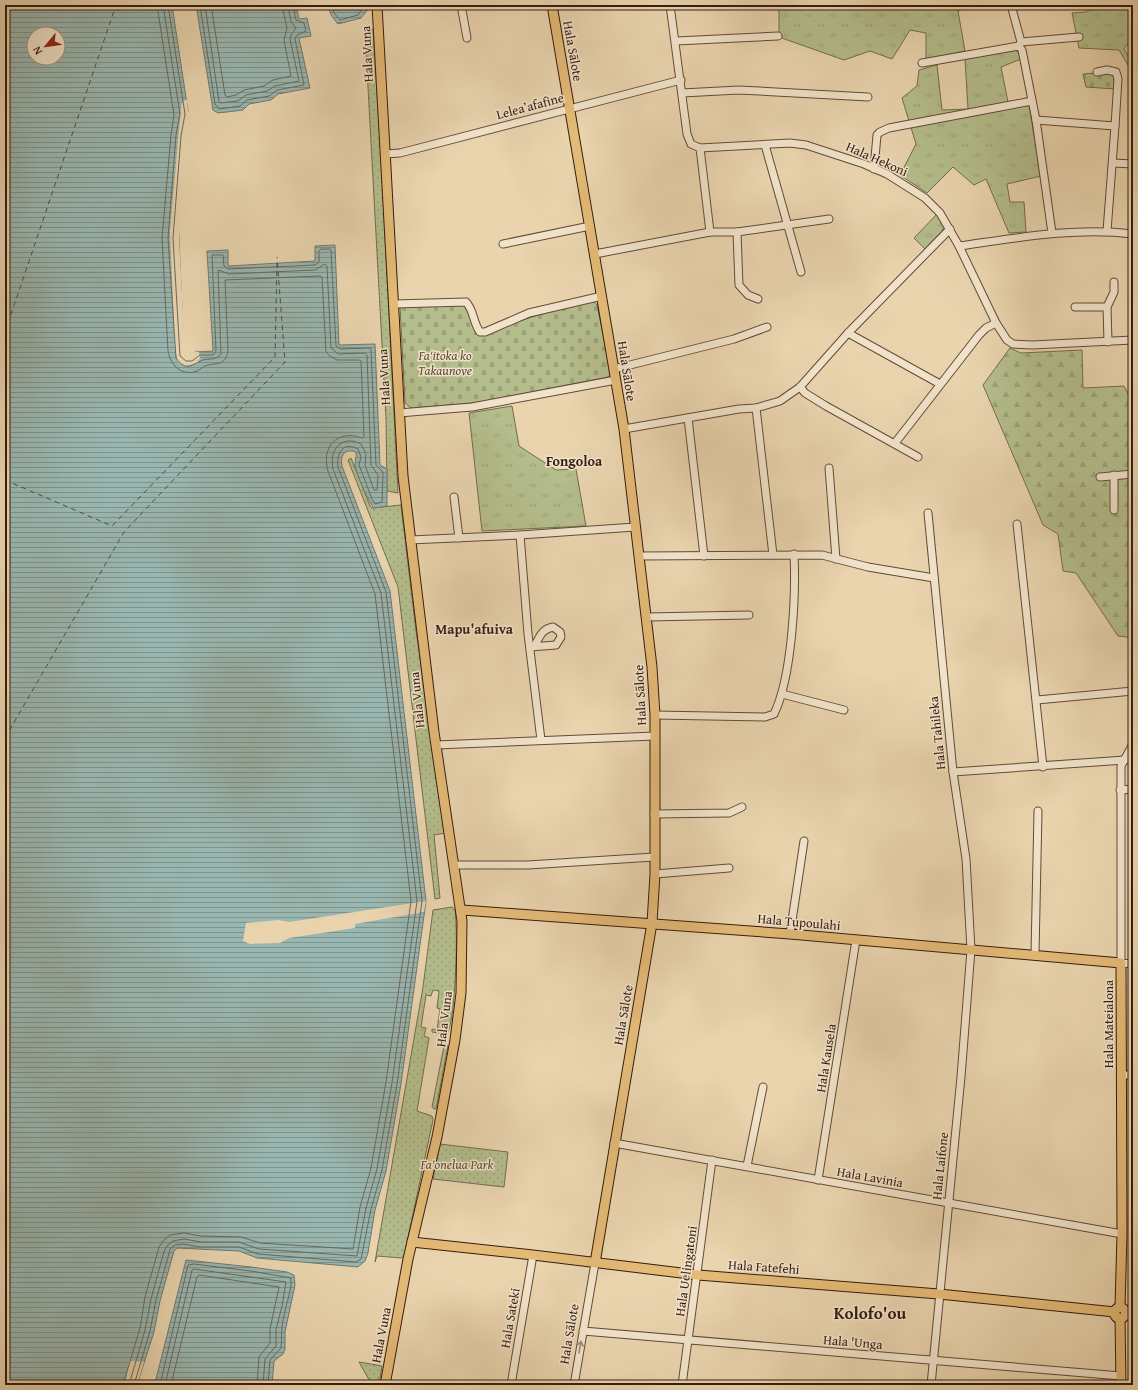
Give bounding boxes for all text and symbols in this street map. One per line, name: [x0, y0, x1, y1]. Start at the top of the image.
street label: Hala Sālote: [558, 19, 588, 83]
street label: Hala Vuna: [356, 24, 378, 83]
north arrow: [26, 26, 66, 66]
text: N: [28, 43, 46, 58]
street label: Lelea’afafine: [494, 88, 566, 124]
street label: Hala Hekoni: [843, 137, 911, 181]
street label: Hala Sālote: [613, 339, 641, 403]
park label: Fa'itoka ko Takaunove: [417, 346, 472, 380]
street label: Hala Vuna: [373, 347, 395, 406]
district label: Fongoloa: [546, 451, 603, 471]
district label: Mapu'afuiva: [435, 619, 514, 639]
street label: Hala Sālote: [629, 664, 651, 726]
street label: Hala Vuna: [405, 670, 429, 729]
street label: Hala Tahileka: [924, 694, 950, 771]
street label: Hala Tupoulahi: [757, 909, 842, 935]
street label: Hala Mateialona: [1099, 979, 1118, 1068]
street label: Hala Sālote: [608, 983, 638, 1047]
street label: Hala Vuna: [431, 989, 457, 1048]
street label: Hala Kausela: [811, 1021, 841, 1094]
street label: Hala Laifone: [927, 1131, 953, 1201]
park label: Fa'onelua Park: [420, 1155, 494, 1174]
street label: Hala Lavinia: [835, 1162, 905, 1192]
street label: Hala Uelingatoni: [670, 1224, 702, 1318]
street label: Hala Fatefehi: [728, 1255, 801, 1279]
street label: Hala Sateki: [495, 1286, 525, 1350]
district label: Kolofo'ou: [834, 1300, 907, 1325]
street label: Hala Sālote: [554, 1302, 584, 1366]
street label: Hala Vuna: [366, 1305, 396, 1365]
street label: Hala 'Unga: [823, 1330, 884, 1354]
one-way arrow: [576, 1340, 584, 1353]

